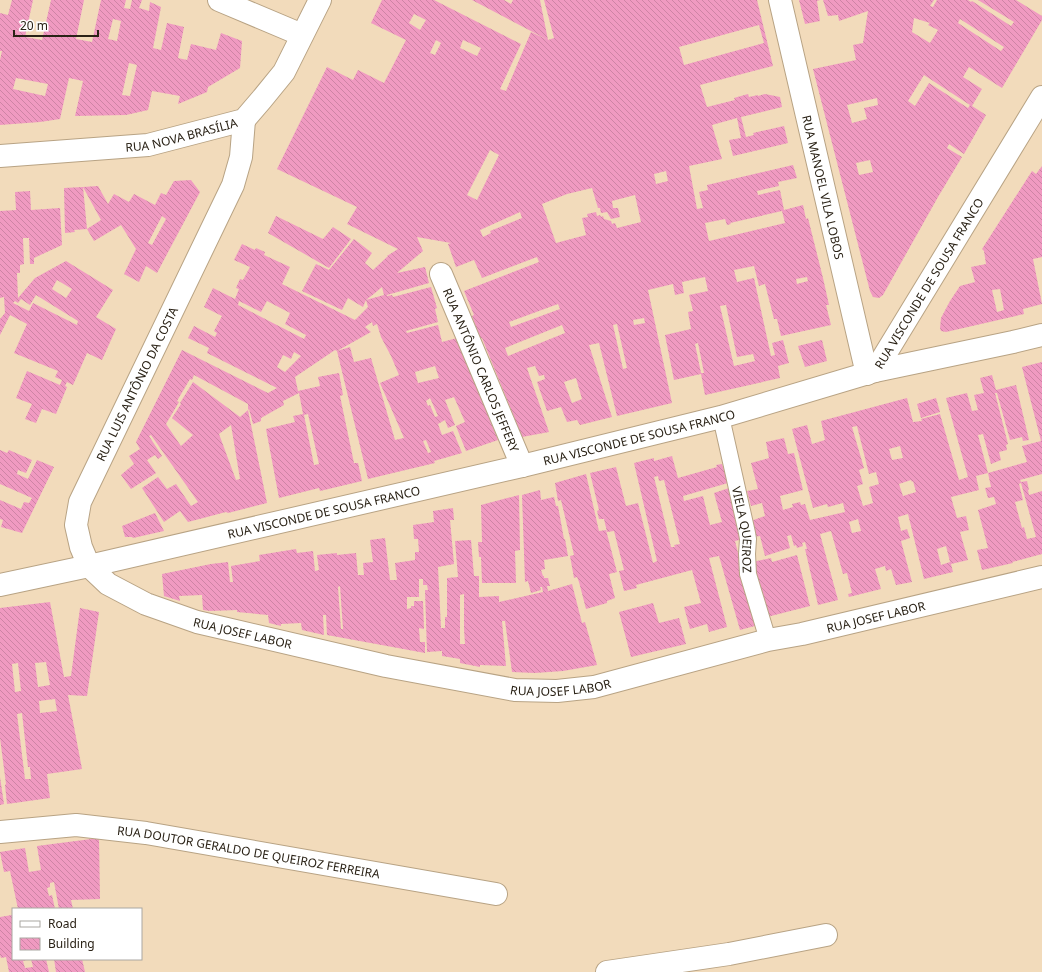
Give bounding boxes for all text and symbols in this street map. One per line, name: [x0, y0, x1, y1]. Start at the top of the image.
scale bar: [14, 12, 98, 38]
text: 20 m: [20, 17, 48, 34]
street label: RUA MANOEL VILA LOBOS: [798, 113, 849, 261]
street label: RUA NOVA BRASÍLIA: [125, 114, 239, 155]
street label: RUA VISCONDE DE SOUSA FRANCO: [870, 194, 987, 372]
street label: RUA ANTÔNIO CARLOS JEFFERY: [439, 285, 524, 455]
street label: RUA LUIS ANTÔNIO DA COSTA: [92, 304, 182, 464]
street label: RUA VISCONDE DE SOUSA FRANCO: [541, 405, 737, 469]
street label: RUA VISCONDE DE SOUSA FRANCO: [226, 481, 422, 542]
street label: VIELA QUEIROZ: [728, 485, 757, 573]
street label: RUA JOSEF LABOR: [825, 596, 927, 636]
street label: RUA JOSEF LABOR: [192, 613, 294, 652]
street label: RUA JOSEF LABOR: [509, 674, 613, 700]
street label: RUA DOUTOR GERALDO DE QUEIROZ FERREIRA: [116, 821, 382, 882]
legend: [12, 908, 142, 960]
text: Road: [48, 915, 77, 932]
text: Building: [48, 935, 95, 952]

